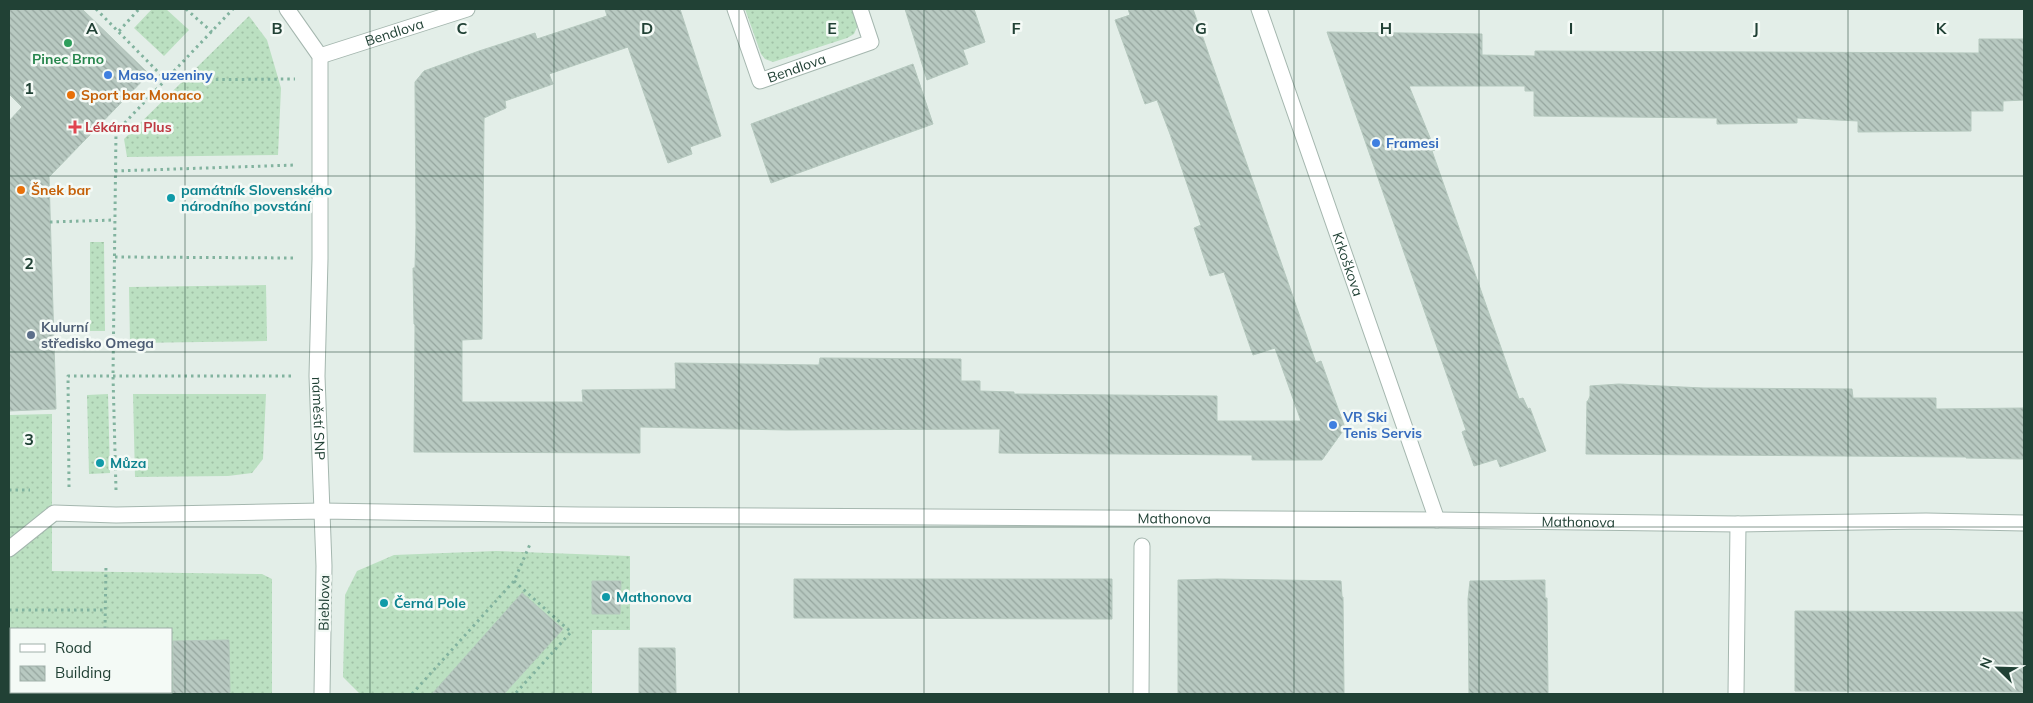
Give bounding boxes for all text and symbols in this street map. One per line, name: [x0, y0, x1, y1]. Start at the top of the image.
street label: Bendlova: [363, 14, 426, 50]
text: A: [86, 18, 98, 38]
text: B: [271, 18, 283, 38]
text: C: [457, 18, 468, 38]
text: D: [641, 18, 653, 38]
text: E: [827, 18, 837, 38]
text: F: [1011, 18, 1021, 38]
text: G: [1195, 18, 1207, 38]
text: H: [1380, 18, 1392, 38]
text: I: [1569, 18, 1573, 38]
text: J: [1753, 18, 1759, 38]
text: K: [1936, 18, 1948, 38]
marker: Pinec Brno: [62, 37, 74, 49]
place label: Pinec Brno: [32, 50, 104, 68]
street label: Bendlova: [765, 50, 828, 87]
place label: Maso, uzeniny: [118, 66, 213, 84]
marker: Maso, uzeniny: [102, 69, 114, 81]
text: 1: [24, 78, 34, 98]
place label: Sport bar Monaco: [81, 86, 202, 104]
marker: Sport bar Monaco: [65, 89, 77, 101]
place label: Lékárna Plus: [85, 118, 172, 136]
marker: Lékárna Plus: [69, 121, 81, 133]
place label: Framesi: [1386, 134, 1439, 152]
marker: Framesi: [1370, 137, 1382, 149]
place label: Šnek bar: [31, 181, 91, 199]
place label: památník Slovenského národního povstání: [181, 181, 332, 215]
marker: Šnek bar: [15, 184, 27, 196]
marker: památník Slovenského národního povstání: [165, 192, 177, 204]
street label: Krkoškova: [1328, 230, 1367, 298]
text: 2: [24, 253, 34, 273]
place label: Kulurní středisko Omega: [41, 318, 154, 352]
marker: Kulurní středisko Omega: [25, 329, 37, 341]
street label: náměstí SNP: [308, 376, 329, 461]
place label: VR Ski Tenis Servis: [1342, 408, 1422, 442]
marker: VR Ski Tenis Servis: [1327, 419, 1339, 431]
text: 3: [24, 429, 34, 449]
place label: Můza: [110, 454, 147, 472]
marker: Můza: [94, 457, 106, 469]
street label: Mathonova: [1138, 509, 1211, 528]
street label: Mathonova: [1541, 512, 1615, 531]
street label: Bieblova: [315, 575, 333, 631]
place label: Mathonova: [616, 588, 692, 606]
marker: Mathonova: [600, 591, 612, 603]
place label: Černá Pole: [394, 594, 466, 612]
marker: Černá Pole: [378, 597, 390, 609]
legend: [10, 628, 172, 693]
text: Road: [55, 638, 92, 657]
north arrow: [1973, 643, 2023, 693]
text: N: [1976, 655, 1996, 671]
text: Building: [55, 663, 111, 682]

